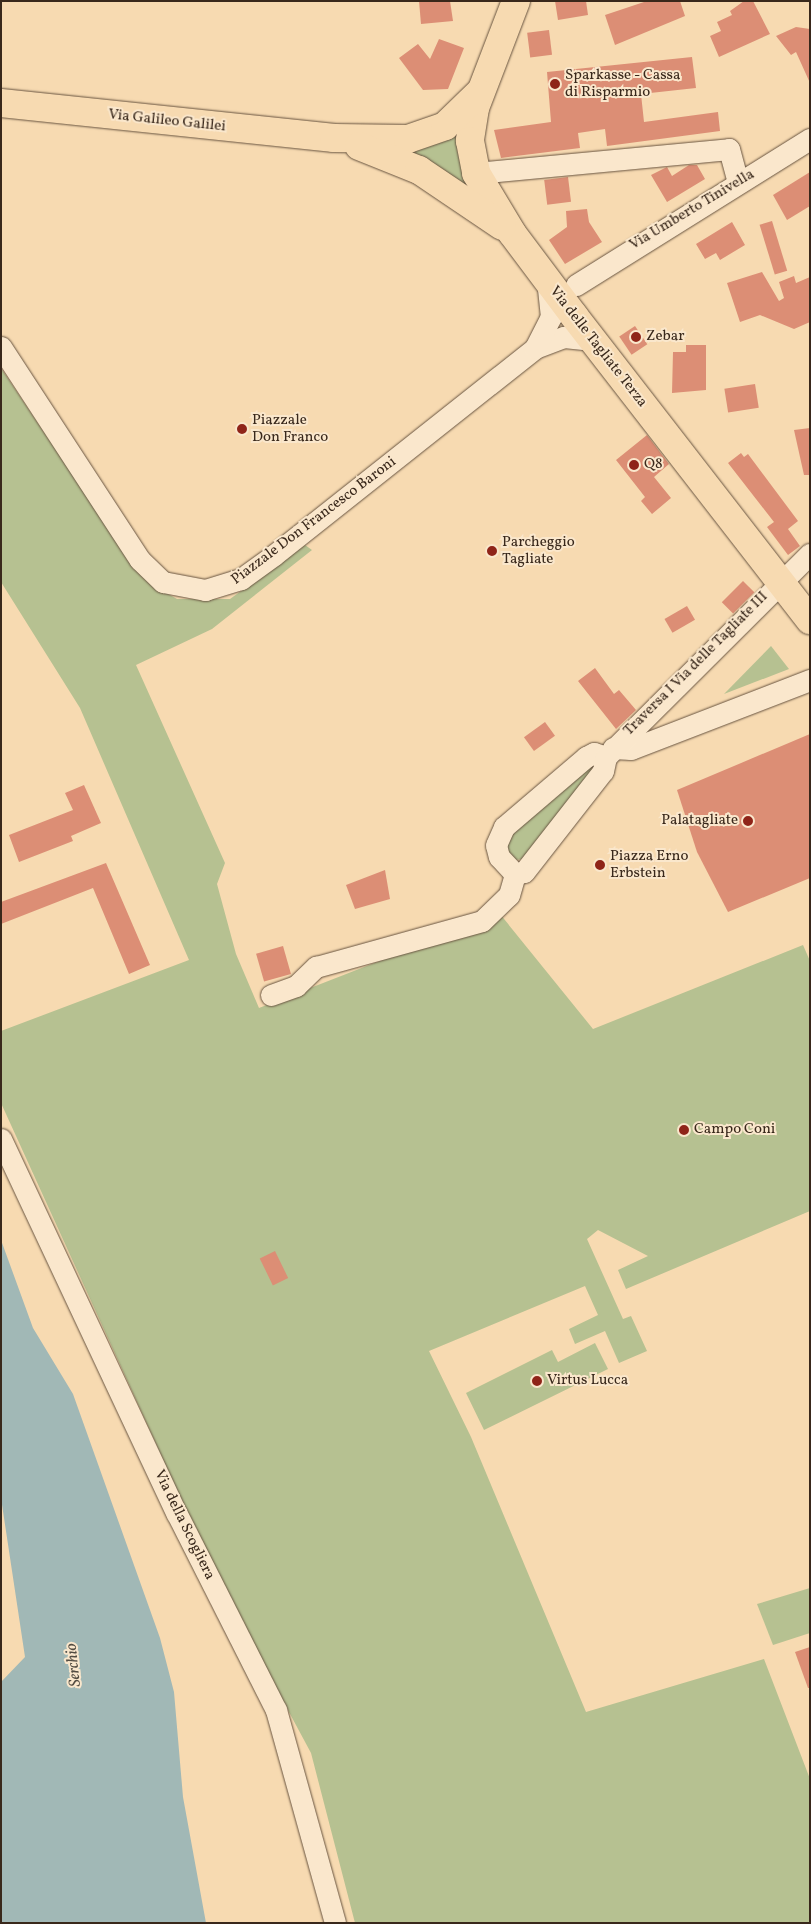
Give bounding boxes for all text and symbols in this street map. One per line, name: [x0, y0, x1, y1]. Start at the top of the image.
place label: Sparkasse - Cassa di Risparmio: [565, 66, 681, 101]
marker: Sparkasse - Cassa di Risparmio: [549, 78, 561, 90]
street label: Via Galileo Galilei: [107, 106, 227, 136]
street label: Via Umberto Tinivella: [626, 165, 758, 255]
street label: Via delle Tagliate Terza: [545, 282, 651, 412]
place label: Zebar: [646, 328, 685, 346]
marker: Zebar: [630, 331, 642, 343]
place label: Piazzale Don Franco: [252, 411, 328, 446]
marker: Piazzale Don Franco: [236, 423, 248, 435]
street label: Piazzale Don Francesco Baroni: [228, 453, 400, 589]
place label: Q8: [644, 456, 663, 474]
marker: Q8: [628, 459, 640, 471]
place label: Parcheggio Tagliate: [502, 533, 575, 568]
marker: Parcheggio Tagliate: [486, 545, 498, 557]
street label: Traversa I Via delle Tagliate III: [620, 588, 772, 740]
place label: Palatagliate: [661, 812, 738, 830]
marker: Palatagliate: [742, 815, 754, 827]
place label: Piazza Erno Erbstein: [610, 847, 688, 882]
marker: Piazza Erno Erbstein: [594, 859, 606, 871]
place label: Campo Coni: [694, 1121, 775, 1139]
marker: Campo Coni: [678, 1124, 690, 1136]
place label: Virtus Lucca: [547, 1372, 628, 1390]
marker: Virtus Lucca: [531, 1375, 543, 1387]
street label: Via della Scogliera: [150, 1467, 218, 1583]
water label: Serchio: [62, 1642, 86, 1688]

